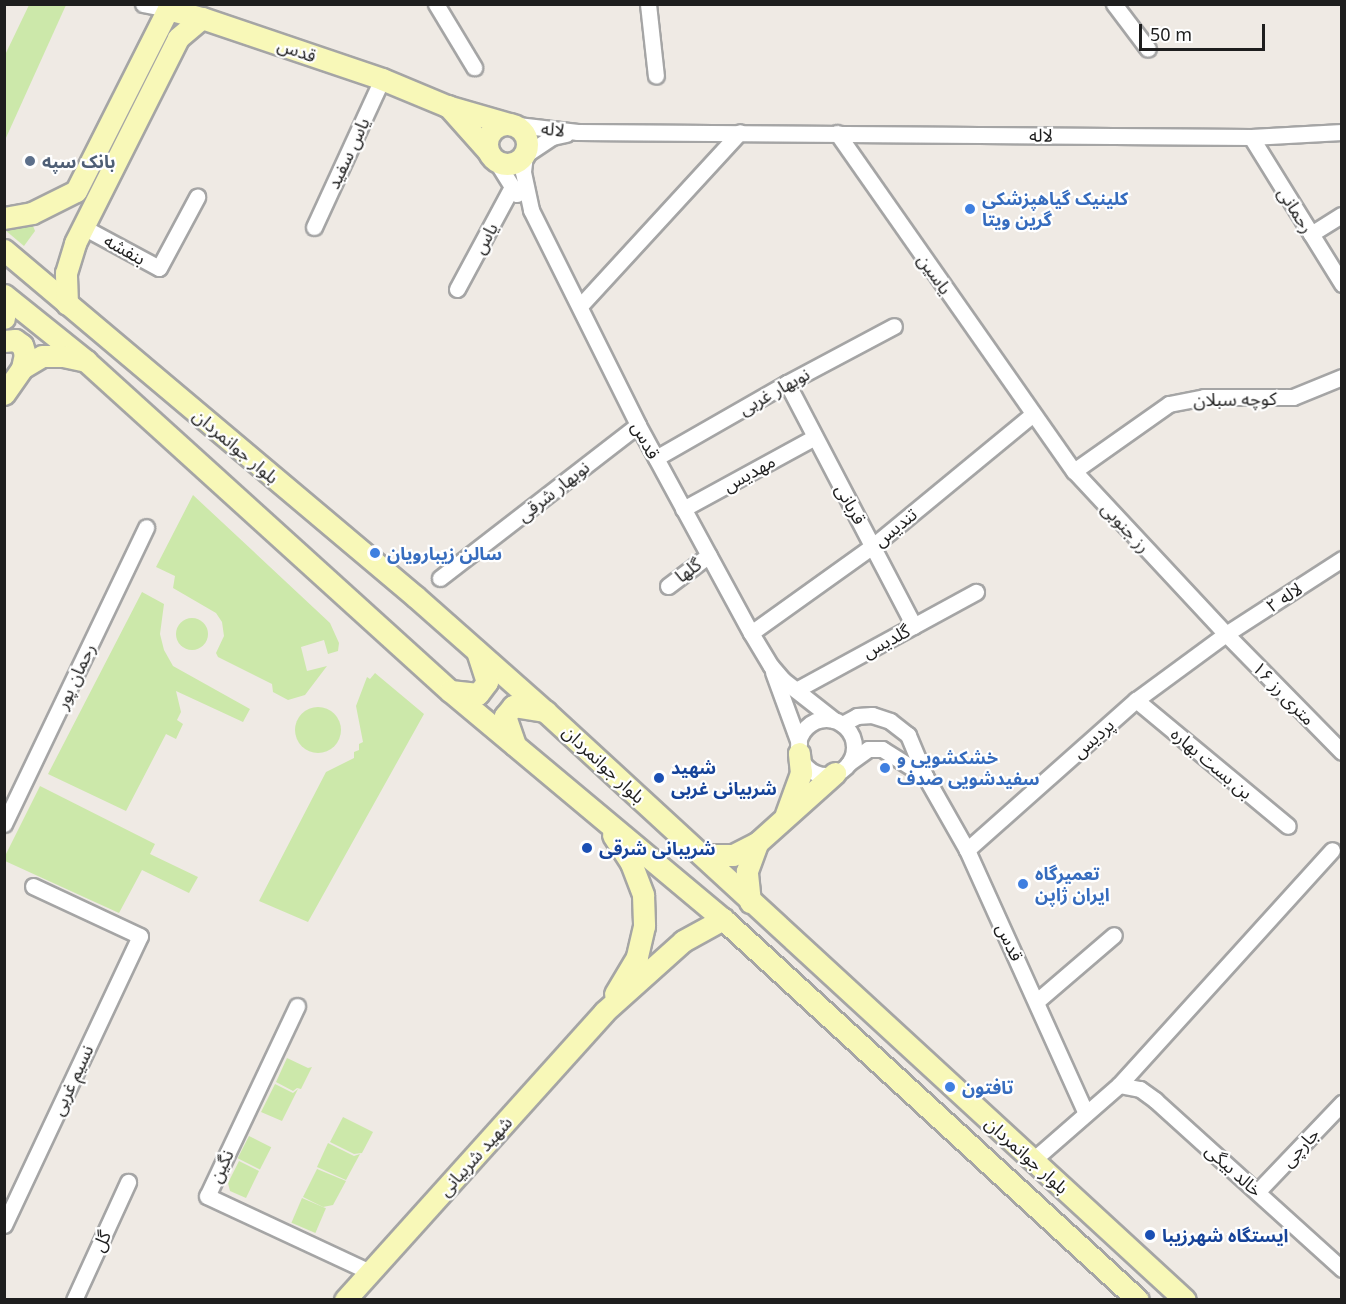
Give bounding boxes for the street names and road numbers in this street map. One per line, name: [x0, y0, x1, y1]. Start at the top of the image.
street label: قدس: [275, 33, 319, 67]
street label: یاس سفید: [322, 114, 374, 192]
street label: لاله: [540, 117, 566, 141]
street label: لاله: [1029, 124, 1053, 146]
street label: رحمانی: [1274, 183, 1318, 237]
street label: یاس: [468, 219, 502, 257]
street label: بنفشه: [101, 229, 149, 269]
street label: یاسین: [913, 250, 957, 298]
street label: نوبهار غربی: [735, 363, 813, 419]
street label: کوچه سبلان: [1193, 387, 1277, 411]
street label: بلوار جوانمردان: [189, 404, 283, 488]
street label: قدس: [627, 418, 665, 462]
street label: مهدیس: [719, 450, 779, 496]
street label: نوبهار شرقی: [513, 456, 593, 526]
street label: قربانی: [831, 480, 871, 528]
street label: رز جنوبی: [1097, 497, 1155, 557]
street label: تندیس: [869, 503, 921, 551]
street label: گلها: [671, 553, 705, 587]
street label: لاله ۲: [1262, 577, 1306, 617]
street label: گلدیس: [859, 620, 913, 662]
street label: رحمان پور: [50, 640, 100, 712]
street label: ۱۶ متری رز: [1248, 657, 1320, 729]
street label: پردیس: [1068, 714, 1118, 762]
street label: بلوار جوانمردان: [558, 720, 650, 808]
street label: بن بست بهاره: [1167, 723, 1257, 803]
street label: قدس: [992, 920, 1028, 964]
street label: نسیم غربی: [46, 1041, 98, 1119]
street label: شهید شربیانی: [434, 1112, 516, 1200]
street label: بلوار جوانمردان: [981, 1112, 1073, 1198]
street label: جارچی: [1277, 1123, 1323, 1171]
street label: خالد بیگی: [1201, 1139, 1267, 1201]
street label: نگین: [204, 1146, 238, 1186]
street label: گل: [87, 1227, 115, 1255]

